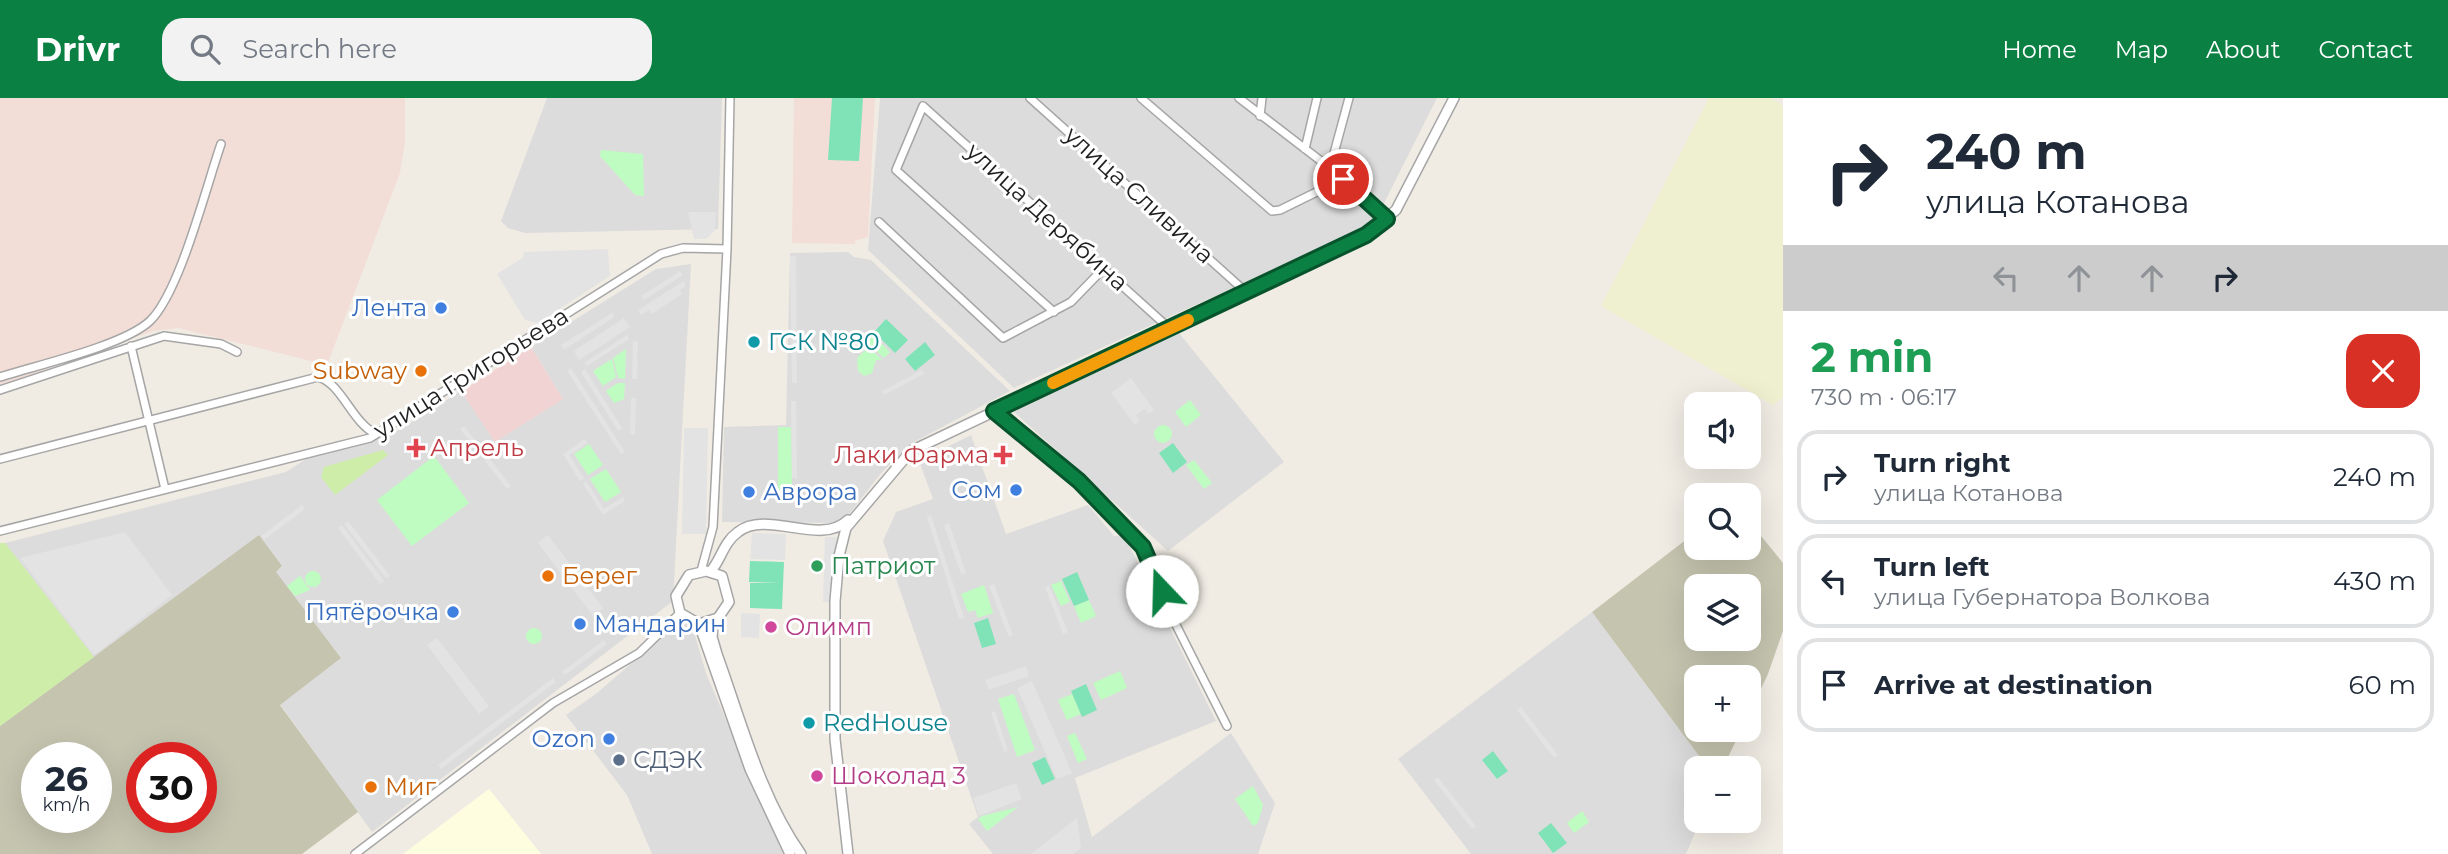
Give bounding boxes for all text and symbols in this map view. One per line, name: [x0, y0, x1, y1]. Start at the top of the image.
search box: [162, 18, 652, 81]
text: Drivr: [35, 29, 120, 69]
icon: search: [186, 30, 224, 68]
text: Search here: [242, 33, 397, 65]
text: Home: [2002, 35, 2077, 64]
text: Map: [2115, 35, 2168, 64]
text: About: [2206, 35, 2280, 64]
text: Contact: [2318, 35, 2413, 64]
street label: улица Сливина: [1058, 119, 1220, 269]
text: 240 m: [1926, 122, 2087, 181]
icon: right: [1811, 126, 1902, 217]
street label: улица Дерябина: [960, 136, 1134, 297]
pin: [1313, 149, 1373, 209]
icon: arrive: [1324, 160, 1362, 198]
text: улица Котанова: [1926, 182, 2189, 221]
icon: left: [1987, 259, 2025, 297]
icon: ahead: [2060, 259, 2098, 297]
icon: ahead: [2133, 259, 2171, 297]
icon: right: [2206, 259, 2244, 297]
place label: Лента: [352, 293, 427, 322]
marker: Лента: [433, 300, 449, 316]
street label: улица Григорьева: [367, 301, 574, 445]
place label: ГСК №80: [768, 327, 880, 356]
text: 2 min: [1811, 331, 1933, 383]
marker: ГСК №80: [746, 334, 762, 350]
button: close: [2346, 334, 2420, 408]
place label: Subway: [313, 356, 407, 385]
marker: Subway: [413, 363, 429, 379]
text: 730 m · 06:17: [1811, 383, 1957, 411]
map controls: [1684, 392, 1761, 833]
button: sound: [1684, 392, 1761, 469]
place label: Апрель: [430, 433, 524, 462]
marker: Апрель: [408, 440, 424, 456]
place label: Лаки Фарма: [834, 440, 989, 469]
marker: Лаки Фарма: [995, 447, 1011, 463]
text: Turn right: [1874, 447, 2010, 479]
icon: right: [1815, 458, 1853, 496]
text: 240 m: [2333, 461, 2416, 493]
place label: Сом: [951, 475, 1002, 504]
place label: Аврора: [763, 477, 858, 506]
text: улица Котанова: [1874, 479, 2063, 507]
marker: Сом: [1008, 482, 1024, 498]
button: search: [1684, 483, 1761, 560]
marker: Аврора: [741, 484, 757, 500]
place label: Патриот: [831, 551, 936, 580]
text: Turn left: [1874, 551, 1990, 583]
position arrow: [1125, 554, 1199, 628]
marker: Патриот: [809, 558, 825, 574]
place label: Берег: [562, 561, 638, 590]
icon: left: [1815, 562, 1853, 600]
text: 430 m: [2333, 565, 2416, 597]
marker: Берег: [540, 568, 556, 584]
button: layers: [1684, 574, 1761, 651]
text: улица Губернатора Волкова: [1874, 583, 2210, 611]
place label: Пятёрочка: [305, 597, 439, 626]
marker: Пятёрочка: [445, 604, 461, 620]
place label: Мандарин: [594, 609, 726, 638]
place label: Олимп: [785, 612, 872, 641]
marker: Мандарин: [572, 616, 588, 632]
marker: Олимп: [763, 619, 779, 635]
button: +: [1684, 665, 1761, 742]
icon: arrive: [1815, 666, 1853, 704]
text: Arrive at destination: [1874, 669, 2153, 701]
text: 60 m: [2349, 669, 2416, 701]
place label: RedHouse: [823, 708, 948, 737]
marker: RedHouse: [801, 715, 817, 731]
place label: Ozon: [532, 724, 595, 753]
marker: Ozon: [601, 731, 617, 747]
speed limit sign: 30: [126, 742, 217, 833]
place label: СДЭК: [633, 745, 703, 774]
marker: СДЭК: [611, 752, 627, 768]
button: −: [1684, 756, 1761, 833]
text: 26: [45, 757, 88, 800]
place label: Шоколад 3: [831, 761, 966, 790]
marker: Шоколад 3: [809, 768, 825, 784]
place label: Миг: [385, 772, 437, 801]
marker: Миг: [363, 779, 379, 795]
text: km/h: [42, 794, 91, 816]

